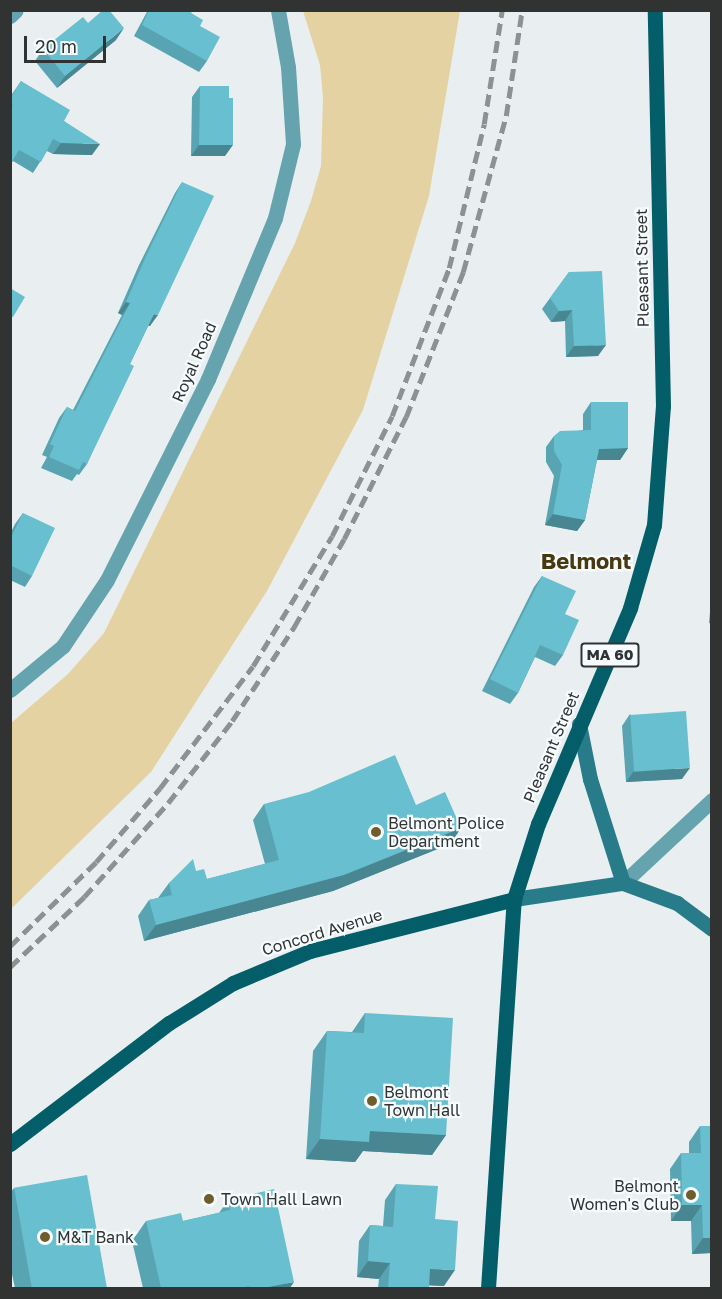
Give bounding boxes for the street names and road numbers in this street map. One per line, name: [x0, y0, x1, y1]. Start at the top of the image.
street label: Pleasant Street: [631, 208, 653, 328]
street label: Royal Road: [168, 319, 220, 405]
road number: MA 60: [580, 643, 640, 667]
street label: Pleasant Street: [519, 689, 583, 805]
street label: Concord Avenue: [259, 905, 385, 959]

